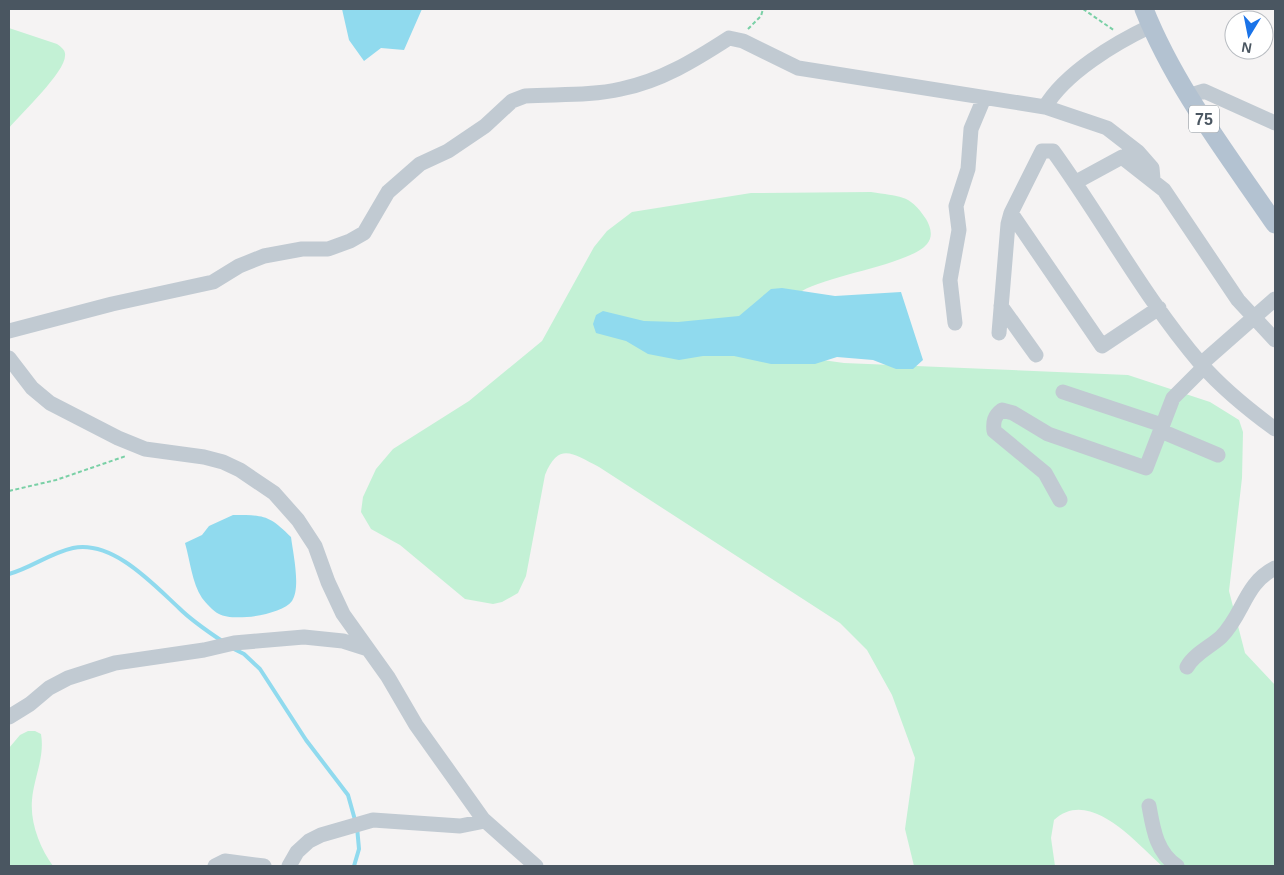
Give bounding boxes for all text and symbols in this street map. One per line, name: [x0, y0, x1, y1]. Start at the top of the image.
north arrow: [1224, 10, 1274, 60]
text: N: [1240, 39, 1253, 57]
road number: 75: [1189, 106, 1219, 132]

